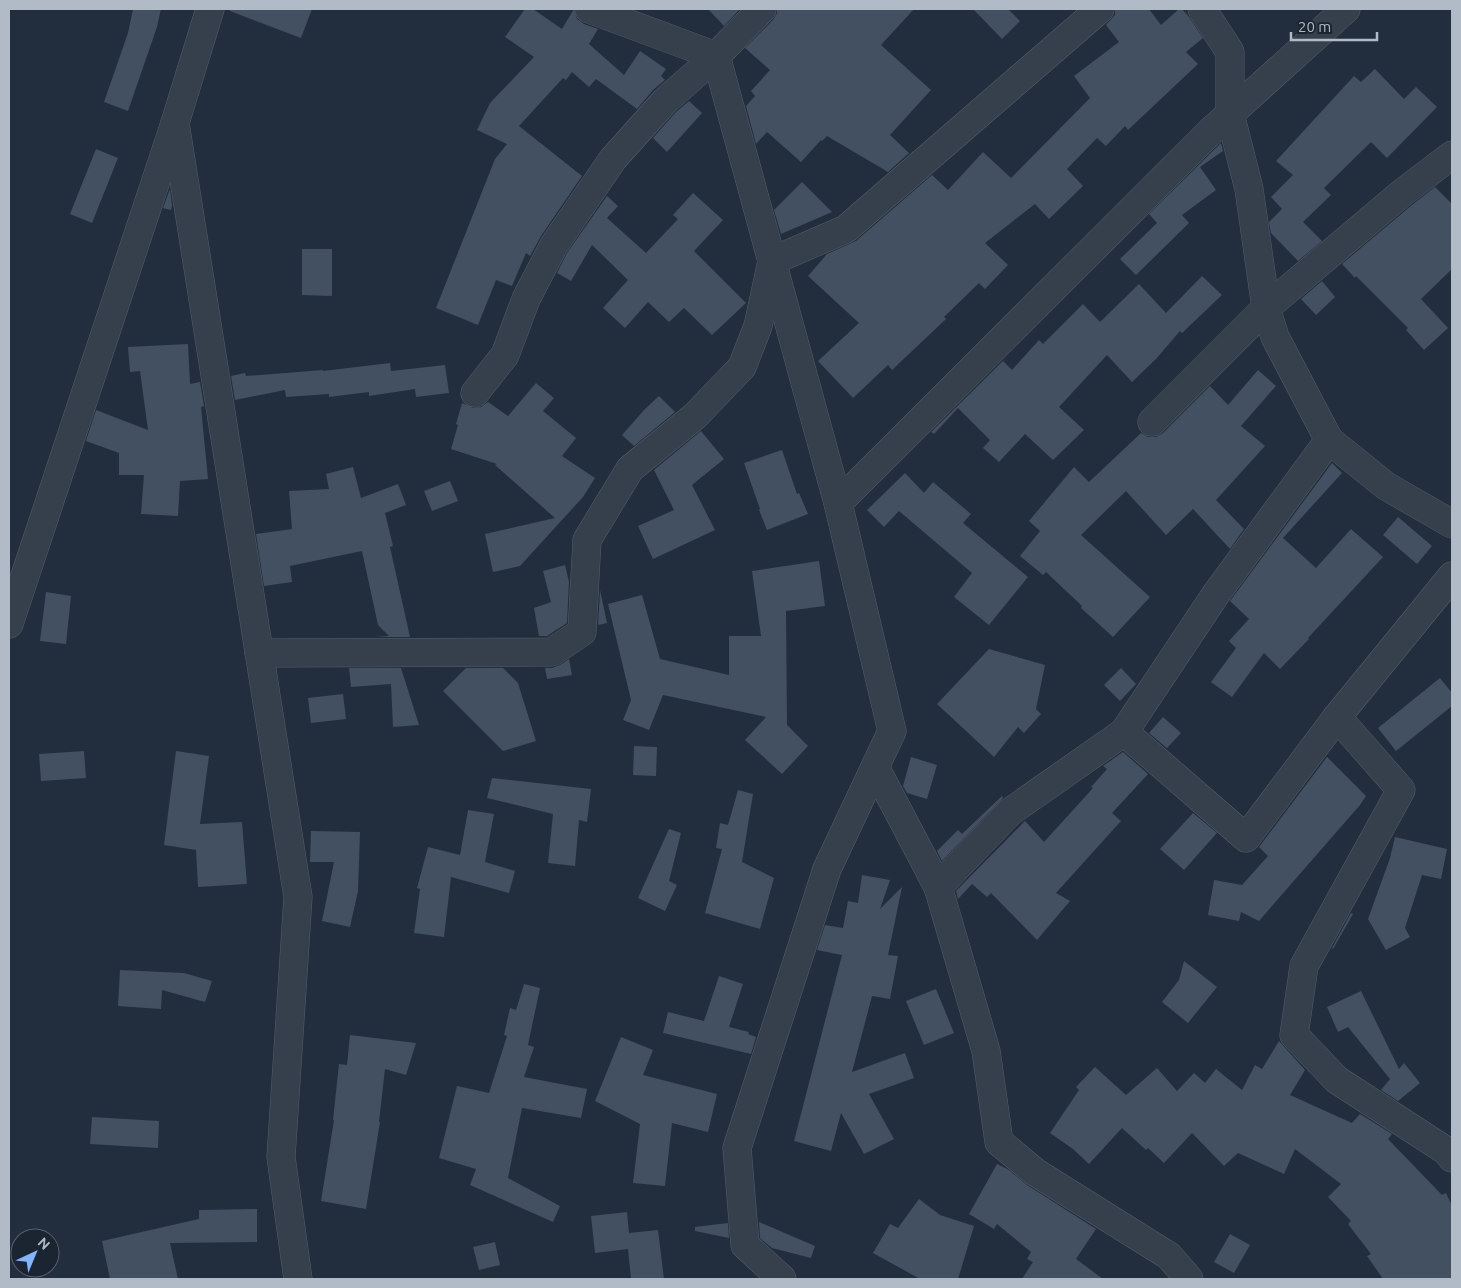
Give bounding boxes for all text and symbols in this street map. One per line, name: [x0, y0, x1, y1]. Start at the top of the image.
scale bar: [1291, 10, 1377, 42]
text: 20 m: [1298, 18, 1331, 35]
north arrow: [10, 1228, 60, 1278]
text: N: [35, 1234, 53, 1253]

